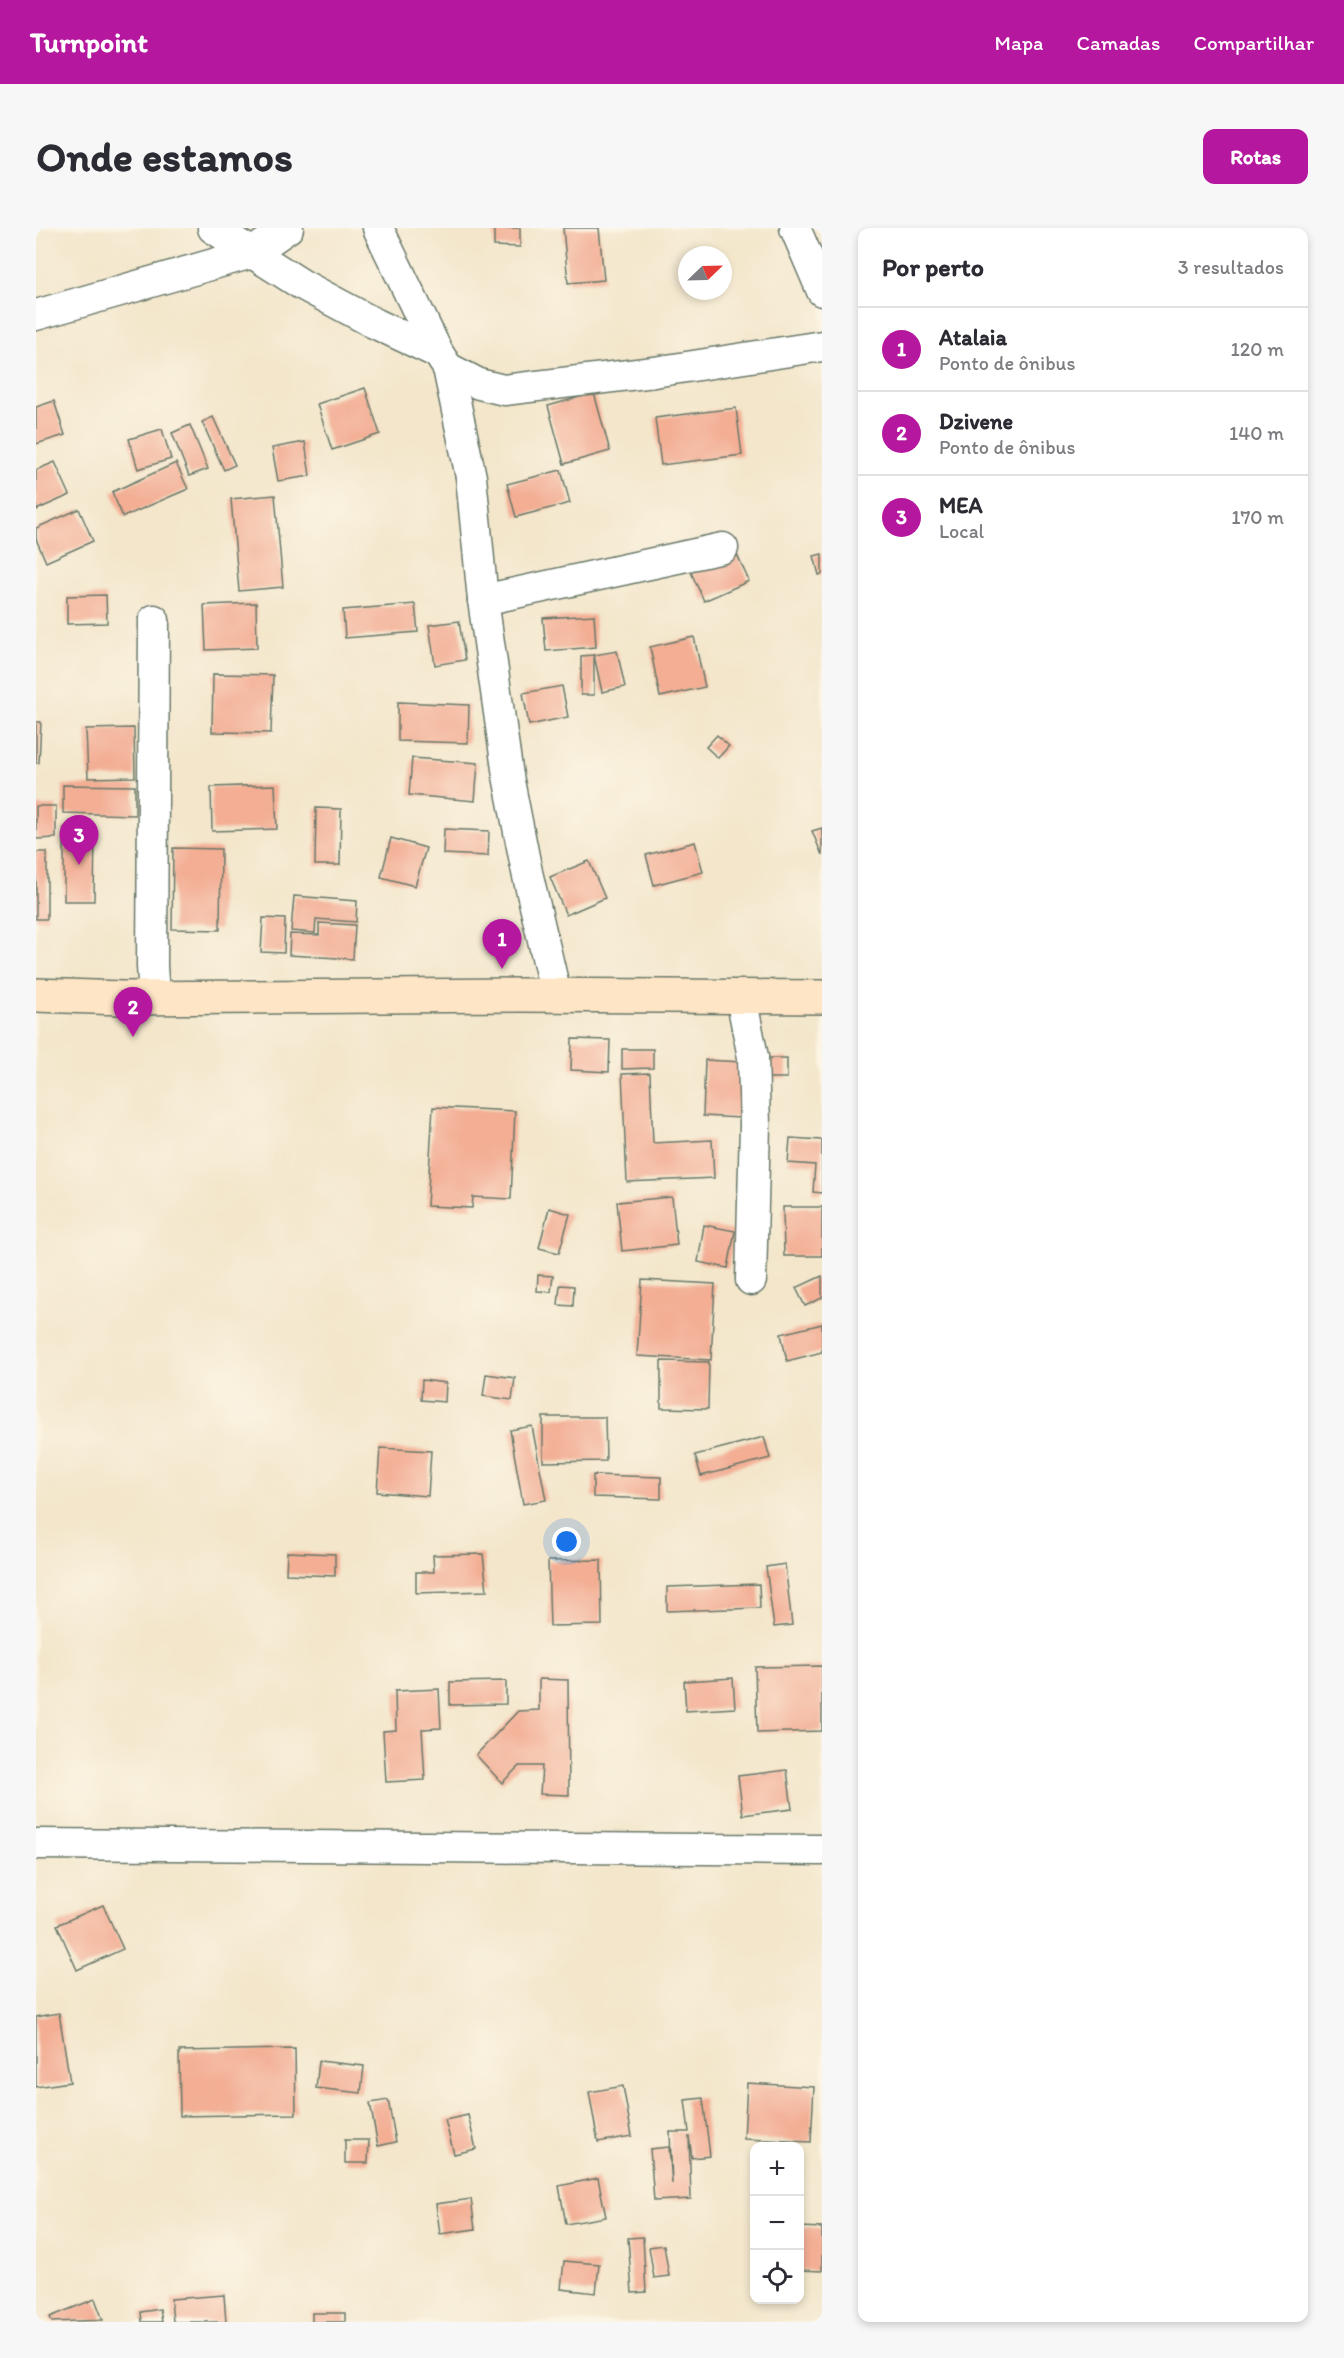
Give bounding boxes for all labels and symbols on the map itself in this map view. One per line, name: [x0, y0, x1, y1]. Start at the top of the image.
north arrow: [678, 246, 732, 300]
pin: 3: [60, 816, 99, 865]
pin: 1: [482, 920, 522, 969]
pin: 2: [114, 988, 152, 1037]
your location: [552, 1527, 581, 1556]

